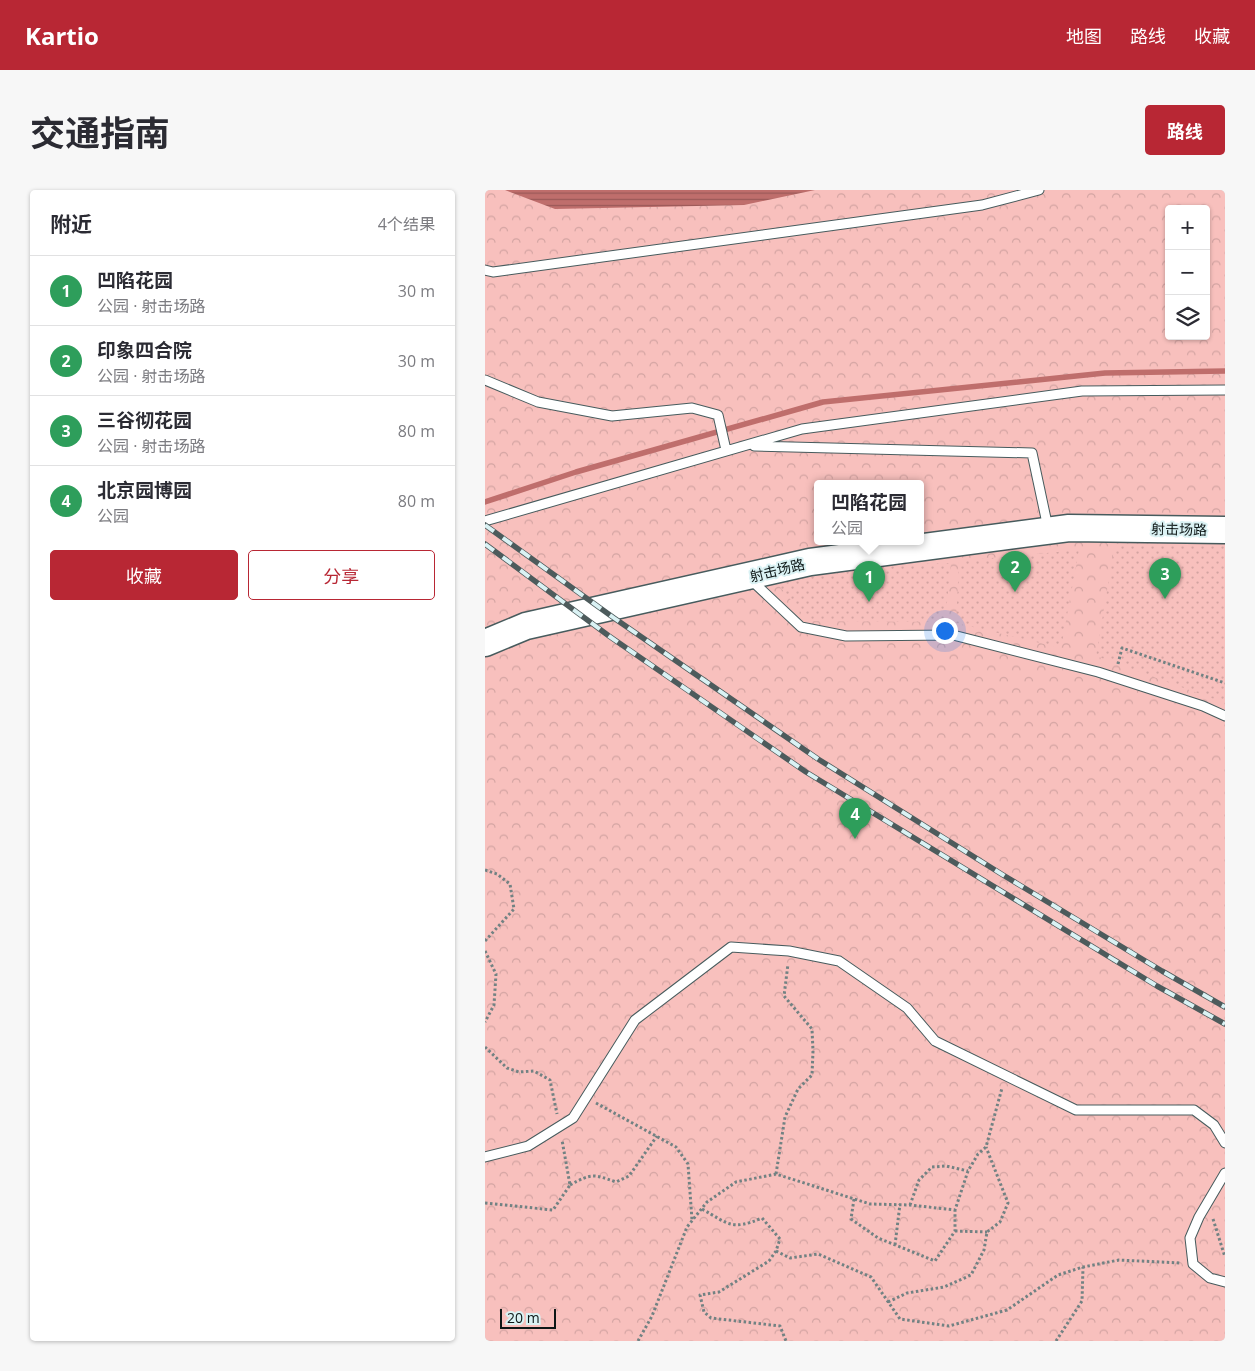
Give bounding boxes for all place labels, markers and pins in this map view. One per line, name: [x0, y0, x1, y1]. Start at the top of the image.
pin: 2: [999, 551, 1031, 592]
pin: 3: [1149, 558, 1181, 599]
pin: 1: [853, 561, 885, 602]
pin: 4: [839, 798, 871, 839]

